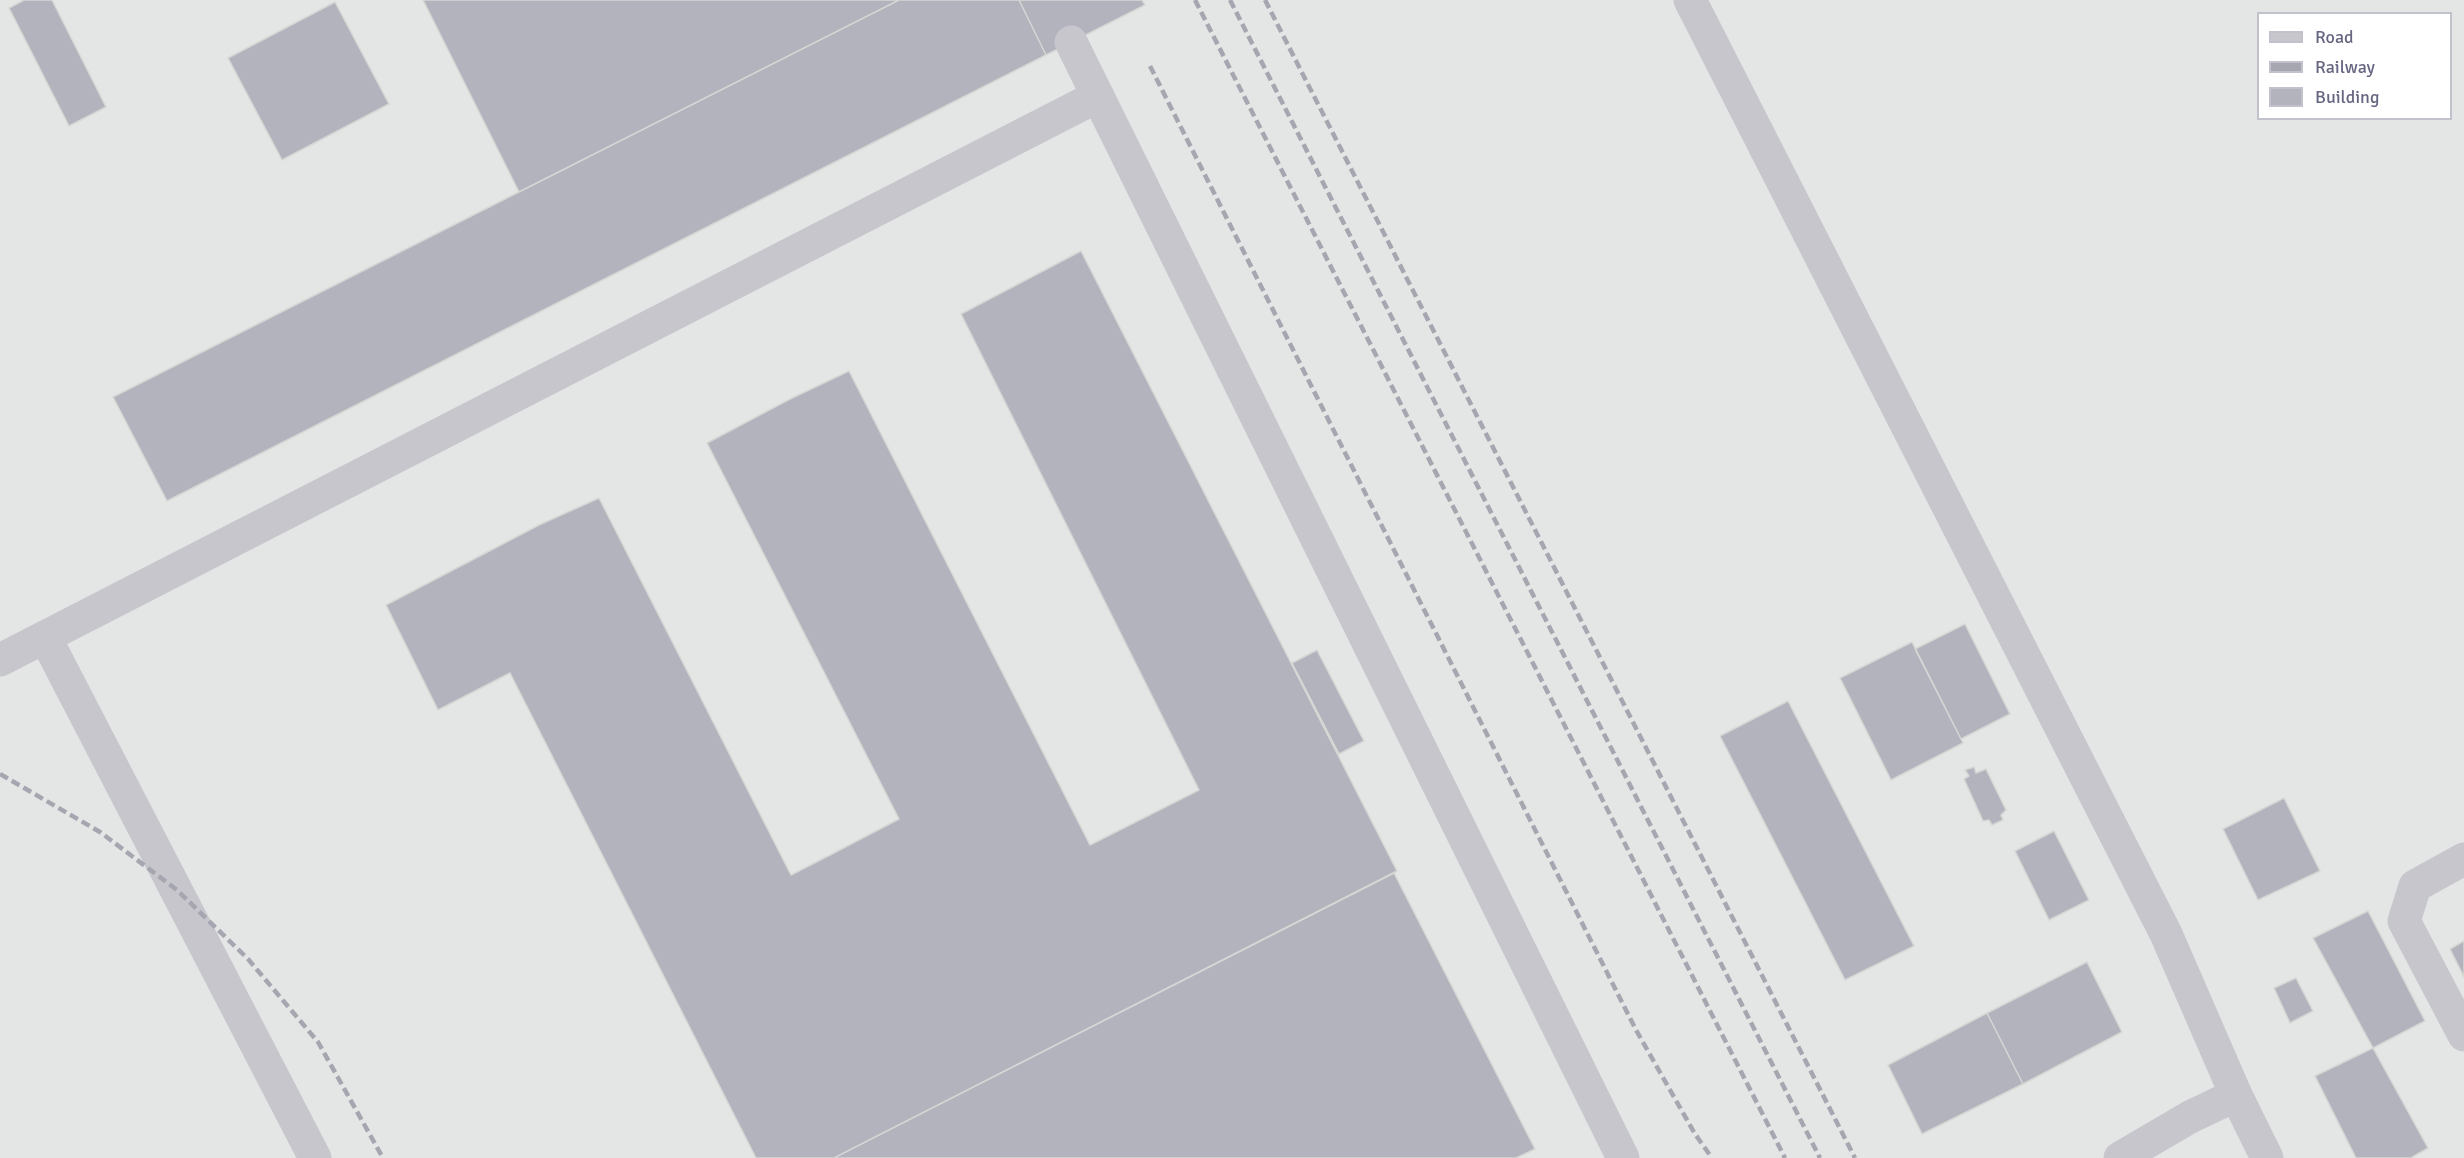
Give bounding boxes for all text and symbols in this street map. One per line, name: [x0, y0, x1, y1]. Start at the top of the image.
legend: [2257, 12, 2452, 120]
text: Road: [2315, 26, 2354, 48]
text: Railway: [2315, 56, 2375, 78]
text: Building: [2315, 86, 2379, 108]

